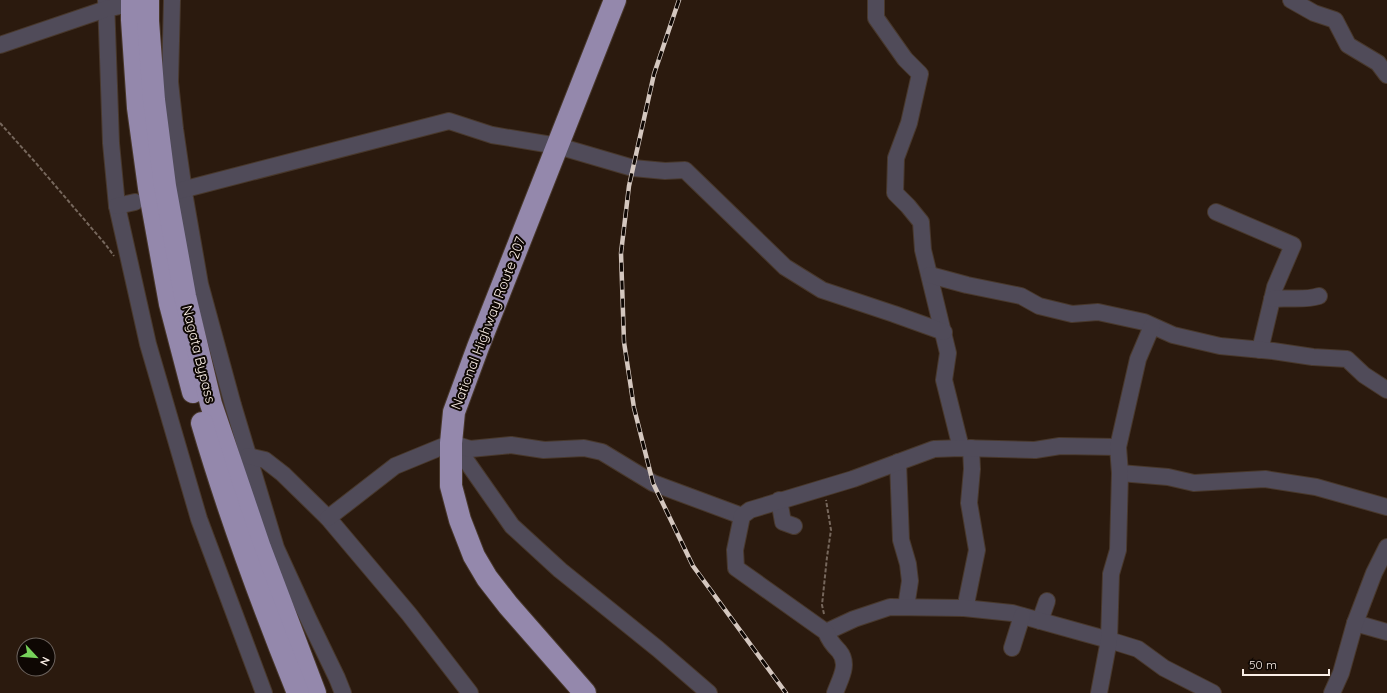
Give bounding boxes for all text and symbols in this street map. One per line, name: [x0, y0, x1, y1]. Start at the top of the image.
street label: National Highway Route 207: [447, 234, 529, 412]
street label: Nagata Bypass: [178, 303, 220, 405]
north arrow: [16, 637, 56, 677]
scale bar: [1243, 651, 1329, 677]
text: N: [37, 655, 53, 668]
text: 50 m: [1249, 657, 1277, 672]

